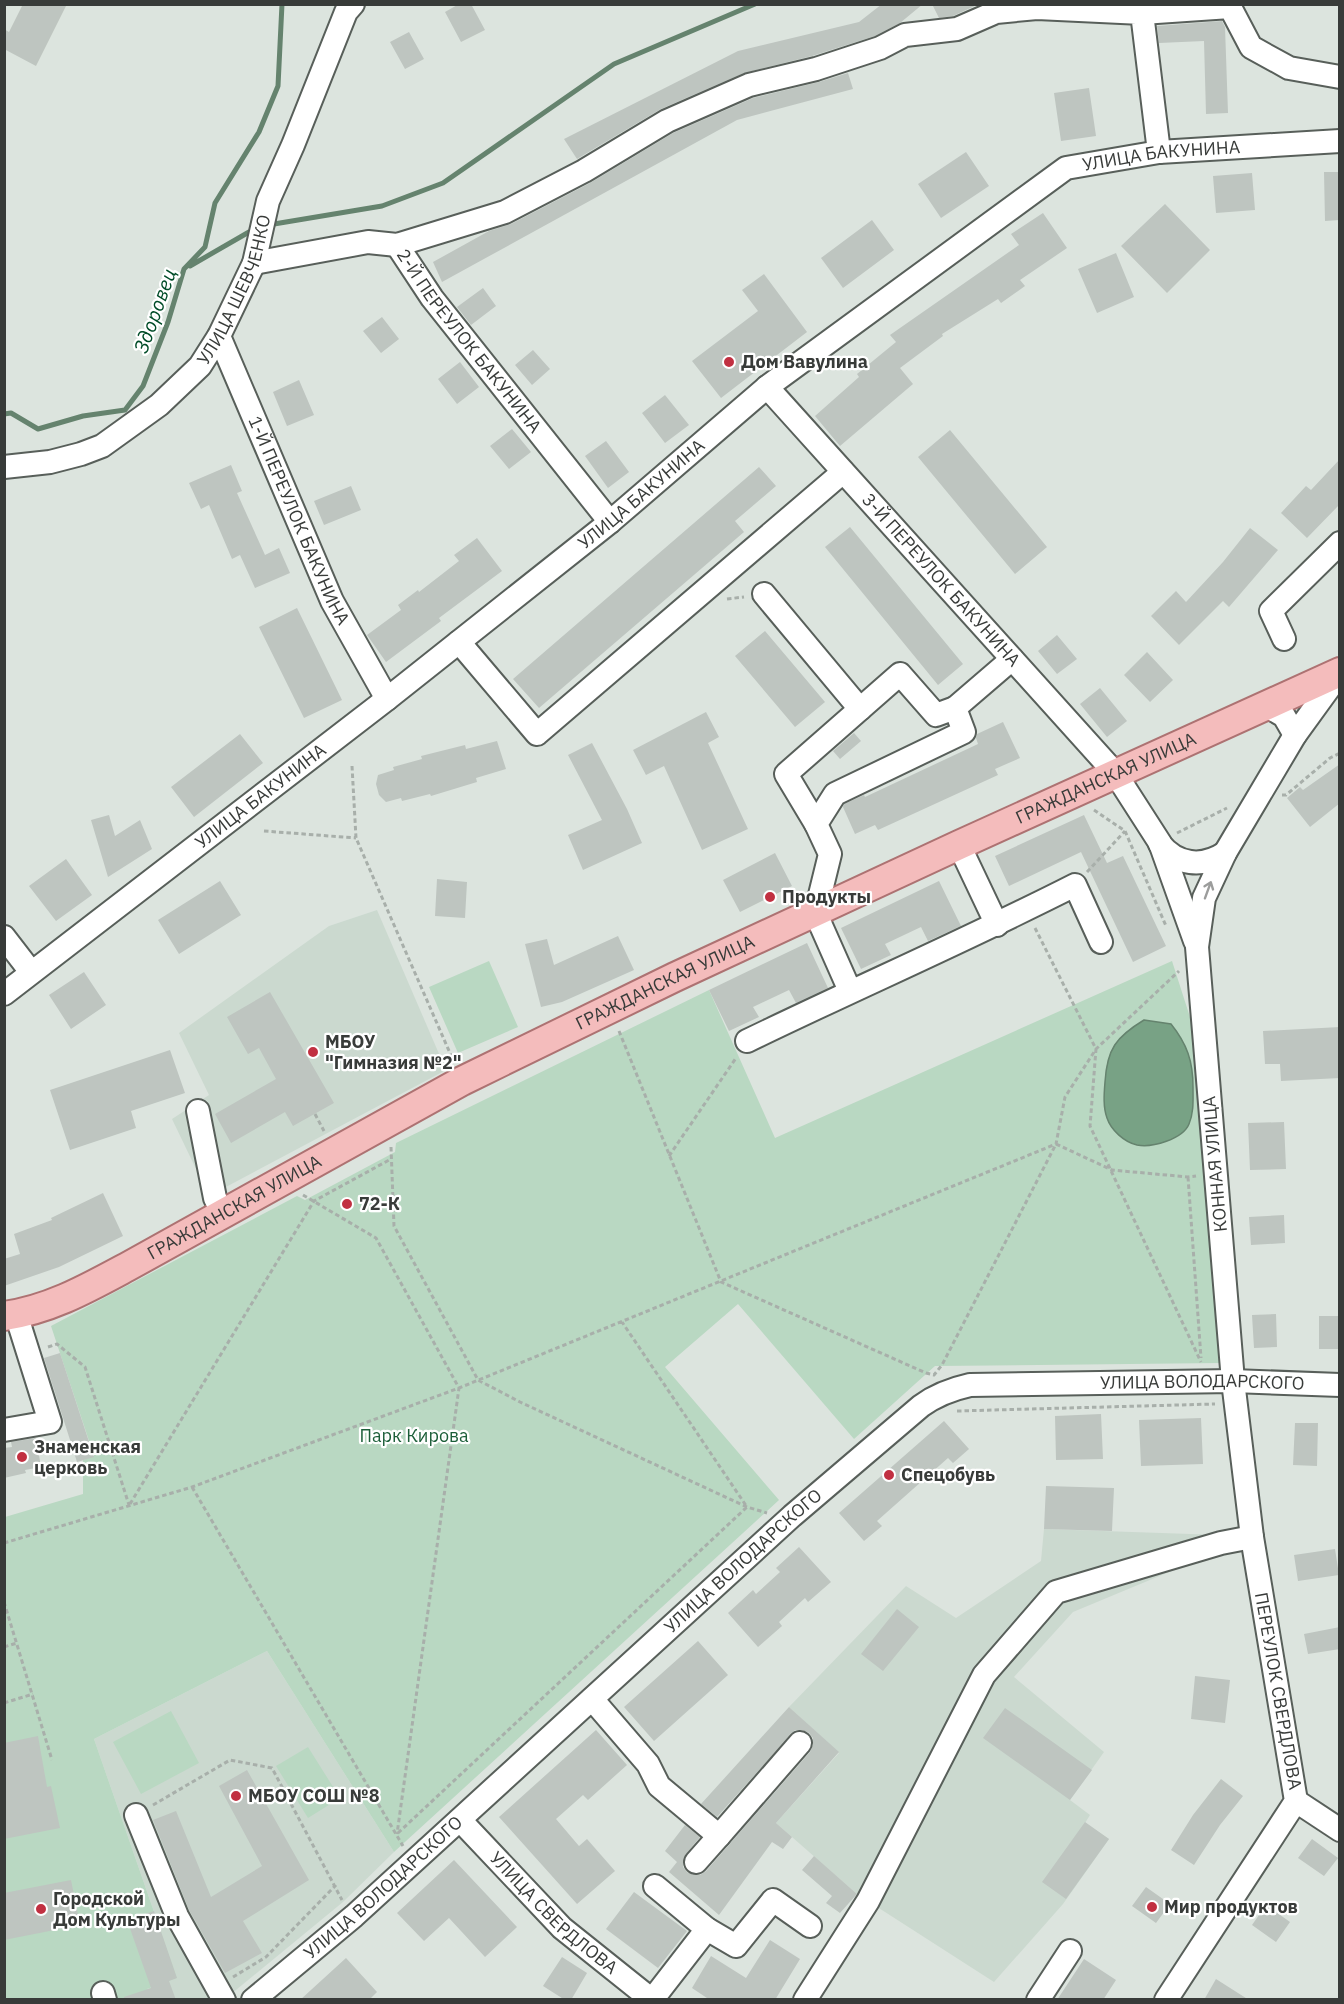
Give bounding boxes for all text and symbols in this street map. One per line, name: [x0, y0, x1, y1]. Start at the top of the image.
street label: УЛИЦА БАКУНИНА: [1080, 135, 1241, 176]
street label: УЛИЦА ШЕВЧЕНКО: [192, 212, 276, 369]
street label: 2-Й ПЕРЕУЛОК БАКУНИНА: [392, 244, 547, 438]
water label: Здоровец: [127, 265, 182, 357]
place label: Дом Вавулина: [741, 350, 868, 373]
marker: Дом Вавулина: [722, 355, 736, 369]
street label: 1-Й ПЕРЕУЛОК БАКУНИНА: [243, 412, 355, 629]
street label: УЛИЦА БАКУНИНА: [573, 433, 710, 554]
street label: 3-Й ПЕРЕУЛОК БАКУНИНА: [857, 488, 1026, 672]
street label: ГРАЖДАНСКАЯ УЛИЦА: [1012, 727, 1200, 829]
street label: УЛИЦА БАКУНИНА: [190, 738, 331, 854]
one-way arrow: [1203, 881, 1214, 900]
place label: Продукты: [782, 885, 871, 908]
marker: Продукты: [763, 890, 777, 904]
street label: ГРАЖДАНСКАЯ УЛИЦА: [572, 929, 758, 1035]
place label: МБОУ "Гимназия №2": [325, 1030, 462, 1074]
marker: МБОУ "Гимназия №2": [306, 1045, 320, 1059]
street label: КОННАЯ УЛИЦА: [1197, 1095, 1232, 1233]
street label: ГРАЖДАНСКАЯ УЛИЦА: [143, 1149, 326, 1264]
place label: 72-К: [359, 1192, 400, 1215]
marker: 72-К: [340, 1197, 354, 1211]
street label: УЛИЦА ВОЛОДАРСКОГО: [1100, 1369, 1305, 1395]
park label: Парк Кирова: [359, 1424, 469, 1447]
place label: Знаменская церковь: [34, 1435, 141, 1479]
marker: Знаменская церковь: [15, 1450, 29, 1464]
place label: Спецобувь: [901, 1463, 995, 1486]
marker: Спецобувь: [882, 1468, 896, 1482]
street label: УЛИЦА ВОЛОДАРСКОГО: [659, 1484, 826, 1638]
street label: ПЕРЕУЛОК СВЕРДЛОВА: [1250, 1590, 1307, 1792]
place label: МБОУ СОШ №8: [248, 1784, 380, 1807]
marker: МБОУ СОШ №8: [229, 1789, 243, 1803]
street label: УЛИЦА ВОЛОДАРСКОГО: [299, 1811, 467, 1964]
street label: УЛИЦА СВЕРДЛОВА: [485, 1846, 623, 1979]
place label: Городской Дом Культуры: [53, 1887, 181, 1931]
place label: Мир продуктов: [1164, 1895, 1298, 1918]
marker: Мир продуктов: [1145, 1900, 1159, 1914]
marker: Городской Дом Культуры: [34, 1902, 48, 1916]

